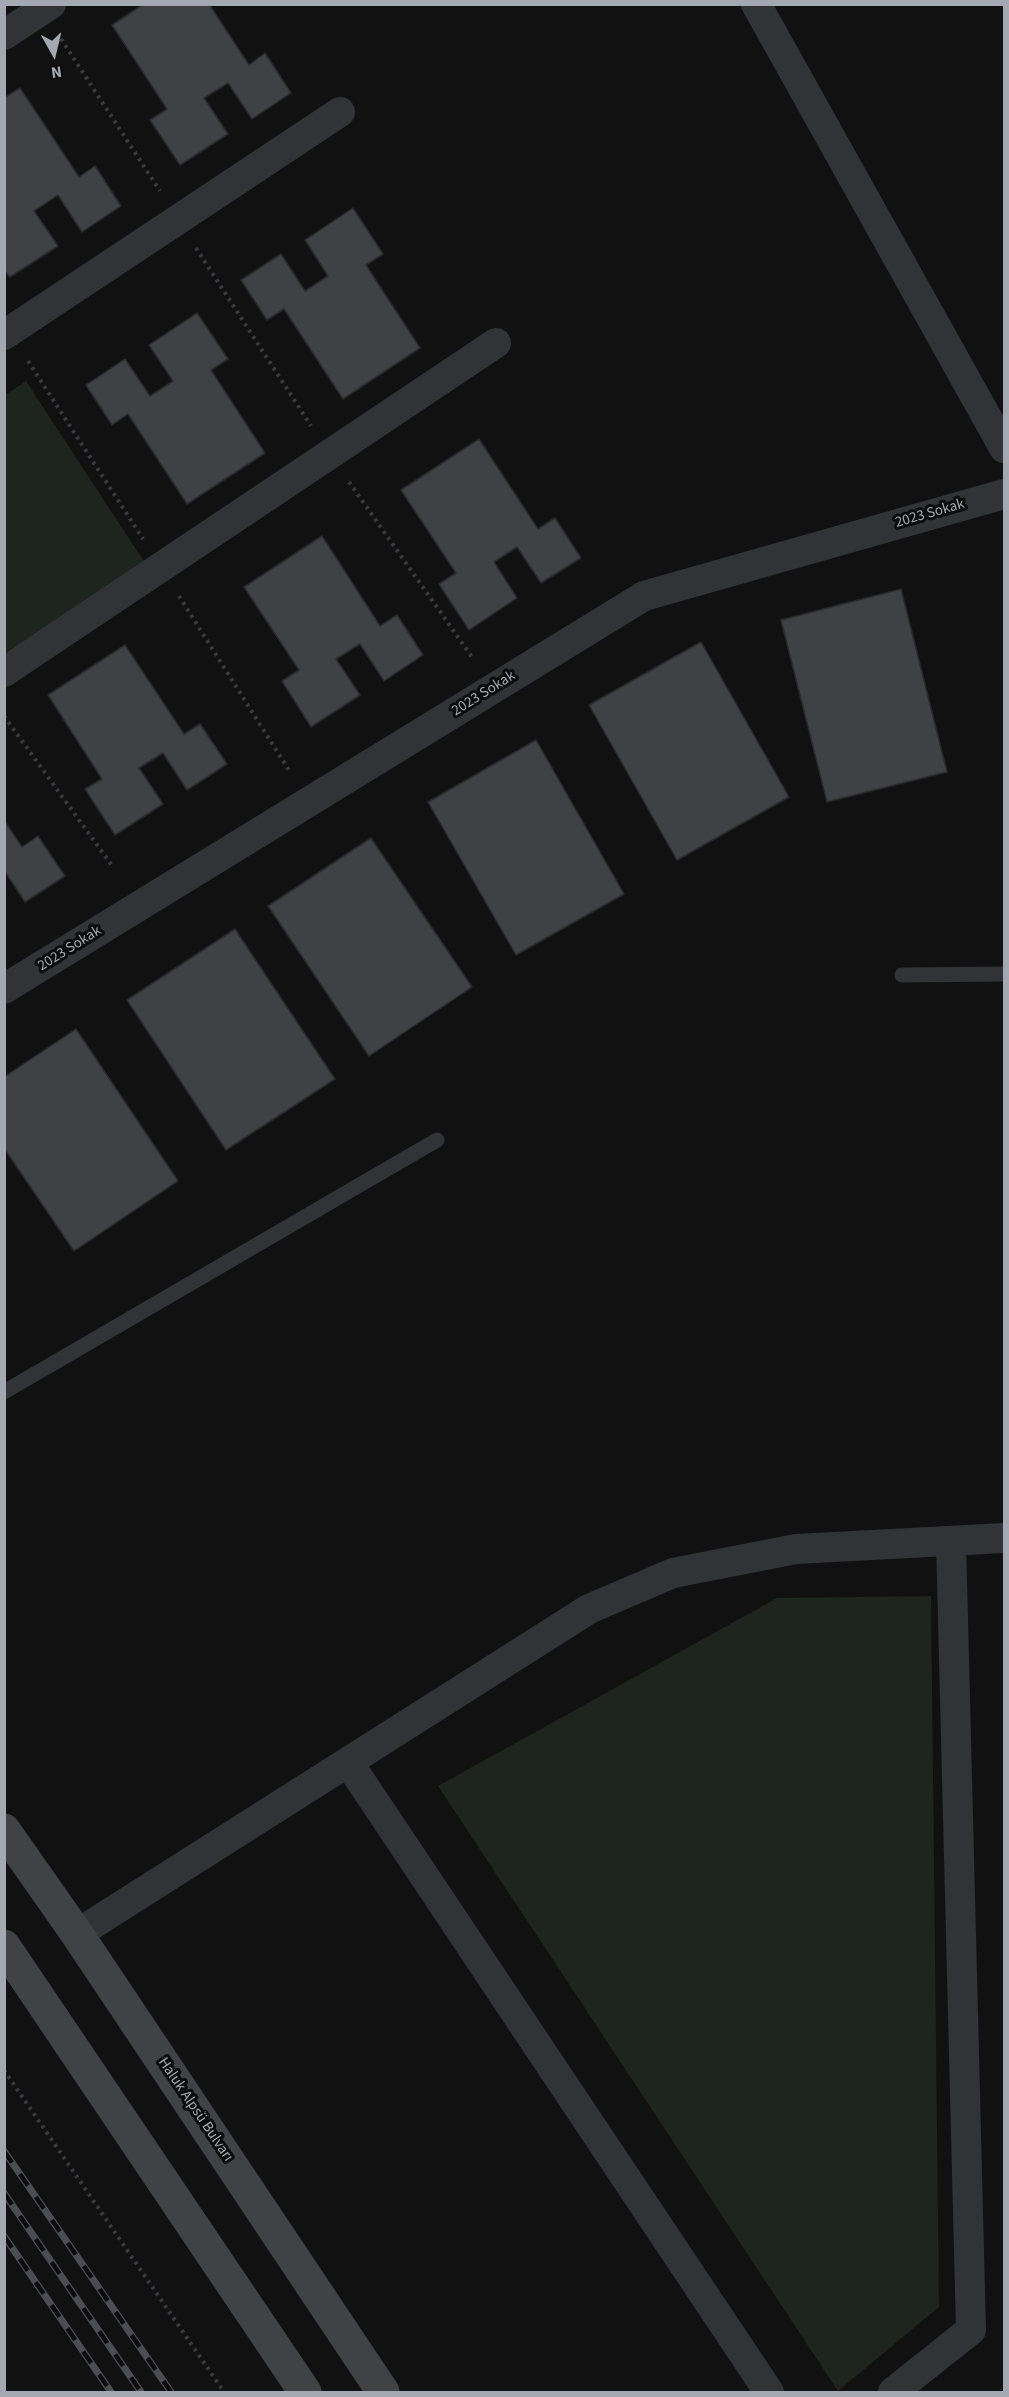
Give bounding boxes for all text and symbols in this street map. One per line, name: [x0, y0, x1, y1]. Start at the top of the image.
north arrow: [24, 24, 84, 84]
text: N: [50, 60, 63, 83]
street label: 2023 Sokak: [893, 496, 967, 532]
street label: 2023 Sokak: [449, 667, 519, 721]
street label: 2023 Sokak: [35, 922, 105, 976]
street label: Haluk Alpsü Bulvarı: [154, 2055, 236, 2165]

